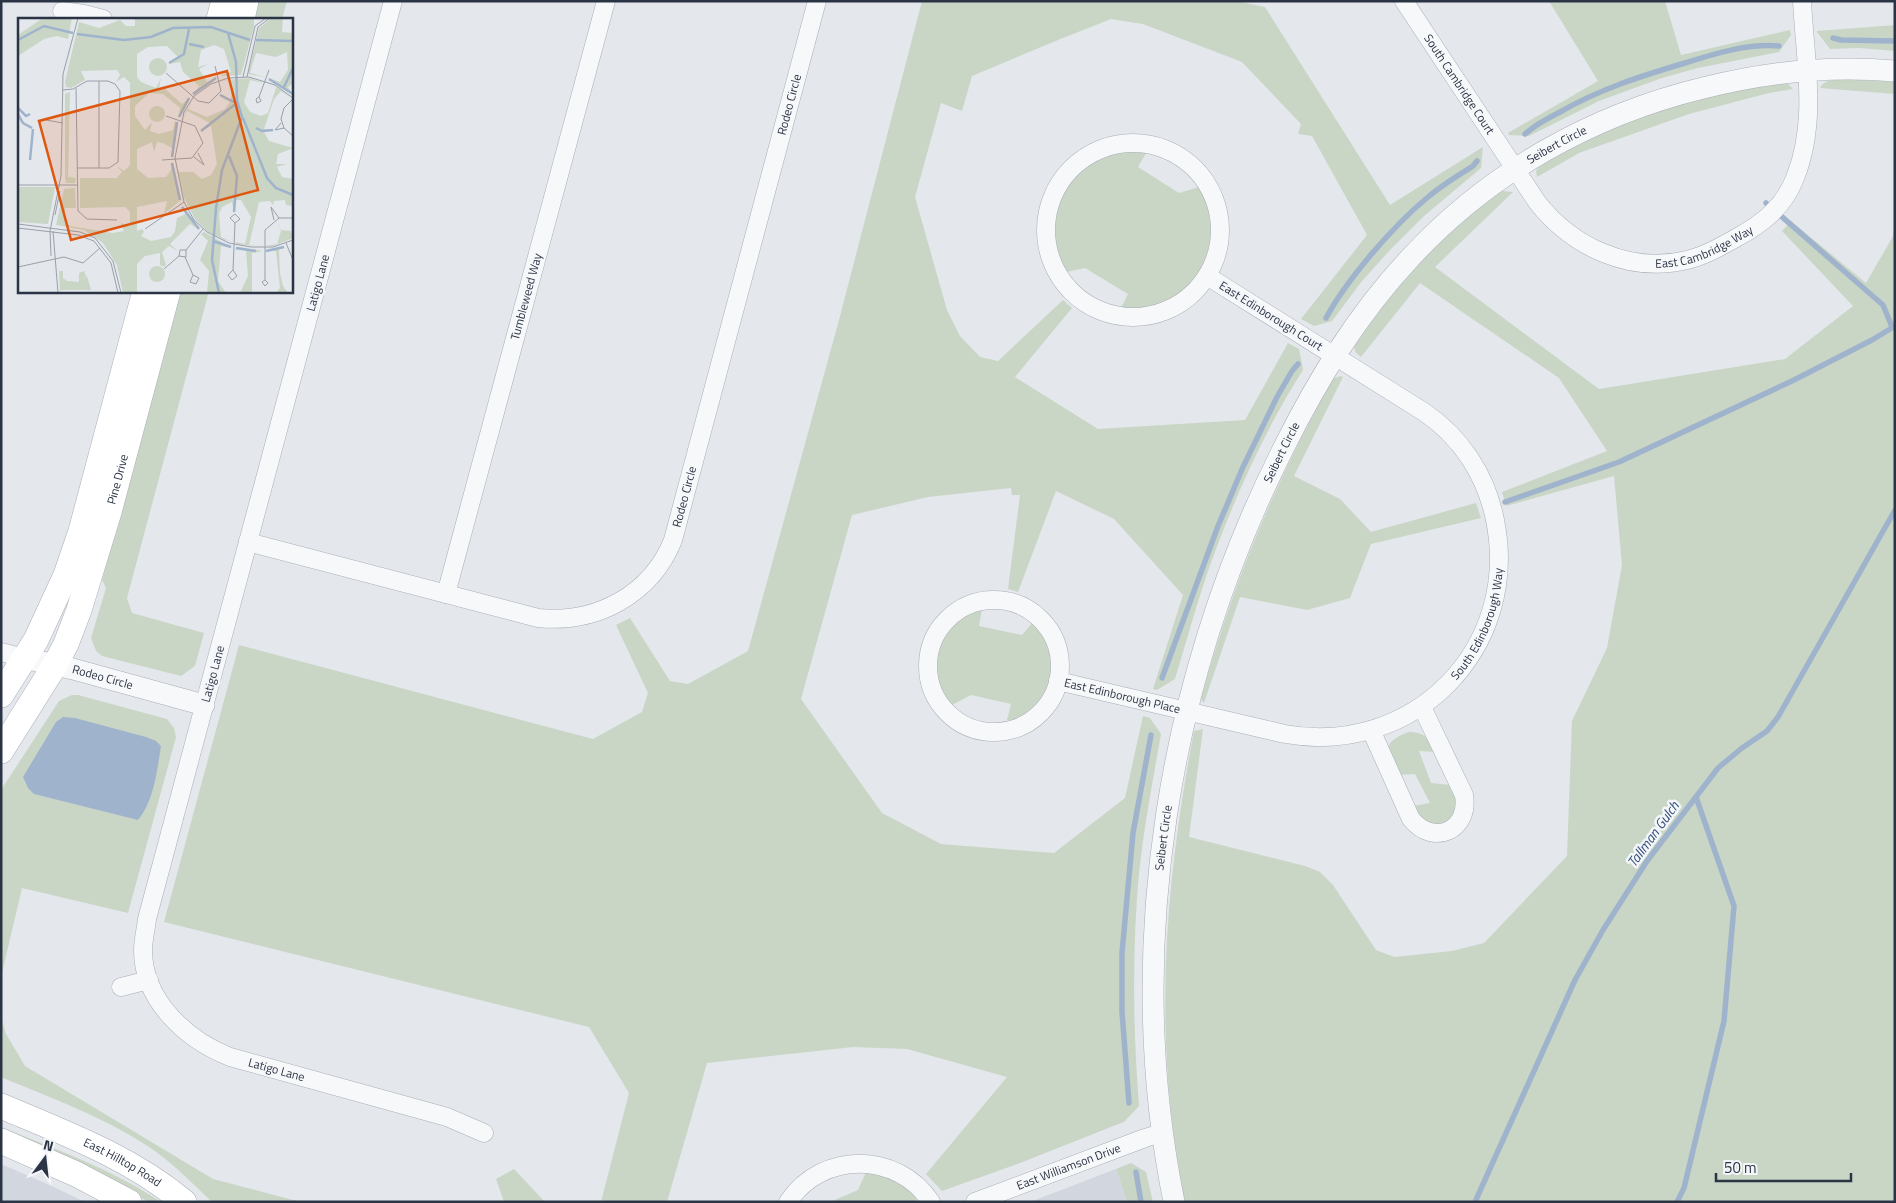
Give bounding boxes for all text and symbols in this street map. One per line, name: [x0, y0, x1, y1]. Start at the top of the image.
inset map: [18, 18, 292, 292]
street label: South Cambridge Court: [1419, 30, 1500, 139]
street label: Rodeo Circle: [772, 72, 806, 137]
street label: Seibert Circle: [1523, 120, 1590, 169]
street label: East Cambridge Way: [1655, 220, 1757, 273]
street label: Tumbleweed Way: [505, 251, 547, 342]
street label: Latigo Lane: [301, 252, 334, 313]
street label: East Edinborough Court: [1216, 276, 1327, 356]
street label: Seibert Circle: [1258, 418, 1304, 486]
street label: Pine Drive: [101, 452, 133, 506]
street label: Rodeo Circle: [667, 464, 701, 529]
street label: South Edinborough Way: [1446, 567, 1508, 684]
street label: Latigo Lane: [196, 643, 229, 704]
street label: Rodeo Circle: [70, 659, 135, 694]
street label: East Edinborough Place: [1062, 673, 1182, 718]
water label: Tallman Gulch: [1621, 796, 1684, 871]
street label: Seibert Circle: [1149, 804, 1177, 871]
street label: Latigo Lane: [246, 1052, 307, 1086]
north arrow: [20, 1133, 70, 1183]
street label: East Hilltop Road: [80, 1133, 166, 1191]
text: N: [41, 1134, 56, 1156]
street label: East Williamson Drive: [1014, 1138, 1123, 1195]
scale bar: [1716, 1150, 1851, 1182]
text: 50 m: [1724, 1156, 1757, 1179]

